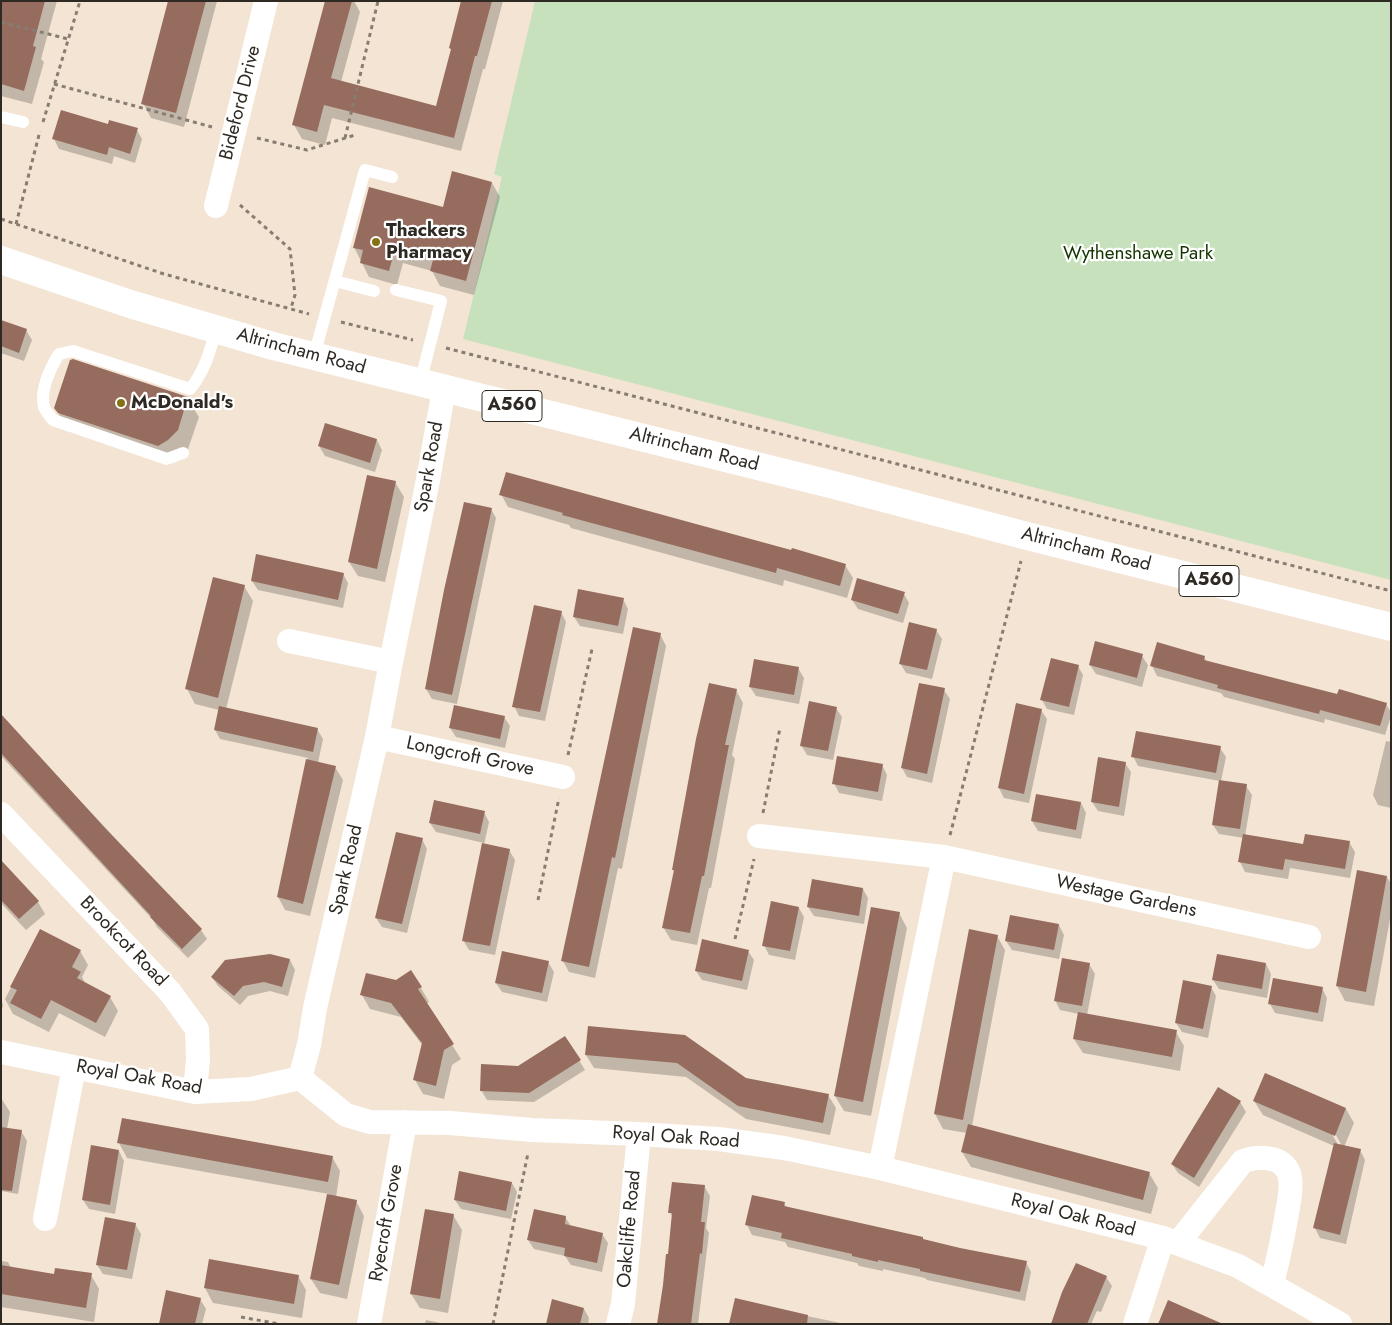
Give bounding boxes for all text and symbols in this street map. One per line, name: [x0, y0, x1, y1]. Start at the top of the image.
street label: Bideford Drive: [216, 43, 266, 163]
place label: Thackers Pharmacy: [386, 220, 472, 264]
marker: Thackers Pharmacy: [370, 236, 382, 248]
park label: Wythenshawe Park: [1063, 243, 1213, 265]
street label: Altrincham Road: [234, 324, 368, 380]
road number: A560: [482, 391, 542, 422]
place label: McDonald's: [131, 392, 233, 414]
marker: McDonald's: [115, 397, 127, 409]
street label: Spark Road: [411, 420, 449, 514]
street label: Altrincham Road: [627, 423, 761, 477]
street label: Altrincham Road: [1019, 523, 1153, 577]
road number: A560: [1179, 566, 1239, 596]
street label: Longcroft Grove: [404, 732, 536, 782]
street label: Spark Road: [326, 823, 368, 917]
street label: Westage Gardens: [1054, 871, 1198, 923]
street label: Brookcot Road: [74, 892, 172, 992]
street label: Royal Oak Road: [74, 1056, 204, 1100]
street label: Royal Oak Road: [612, 1122, 740, 1154]
street label: Ryecroft Grove: [365, 1163, 409, 1283]
street label: Oakcliffe Road: [614, 1169, 646, 1289]
street label: Royal Oak Road: [1008, 1190, 1138, 1242]

